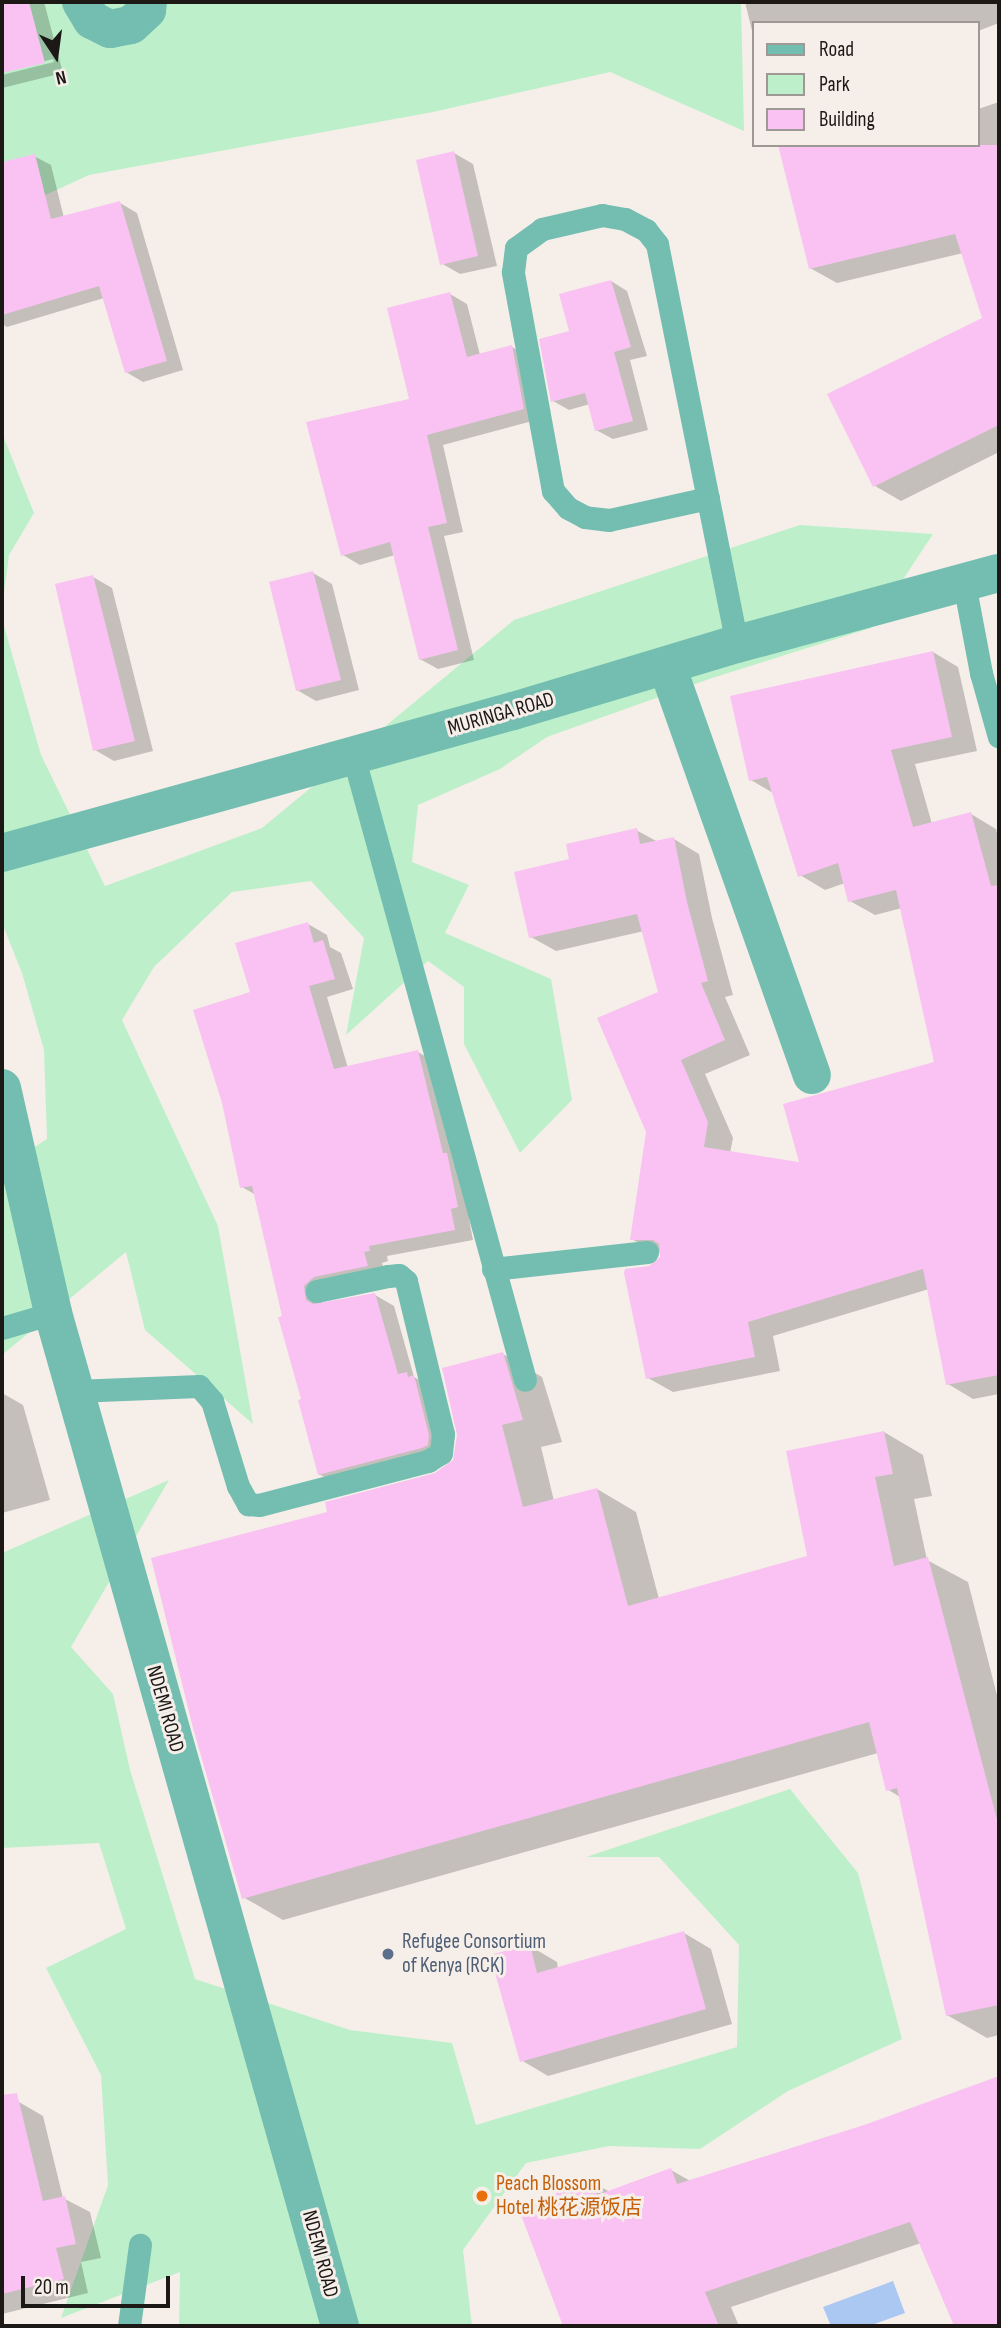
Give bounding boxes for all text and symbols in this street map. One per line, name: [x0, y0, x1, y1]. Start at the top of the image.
north arrow: [21, 21, 91, 91]
legend: [752, 21, 980, 147]
text: Road: [819, 37, 854, 62]
text: N: [53, 65, 68, 89]
text: Park: [819, 72, 850, 97]
text: Building: [819, 107, 875, 132]
street label: MURINGA ROAD: [445, 687, 557, 741]
street label: NDEMI ROAD: [141, 1663, 189, 1755]
place label: Refugee Consortium of Kenya (RCK): [402, 1929, 546, 1979]
marker: Refugee Consortium of Kenya (RCK): [380, 1946, 396, 1962]
place label: Peach Blossom Hotel 桃花源饭店: [496, 2171, 642, 2221]
marker: Peach Blossom Hotel 桃花源饭店: [474, 2188, 490, 2204]
street label: NDEMI ROAD: [296, 2208, 344, 2300]
scale bar: [24, 2262, 173, 2306]
text: 20 m: [34, 2275, 69, 2300]

